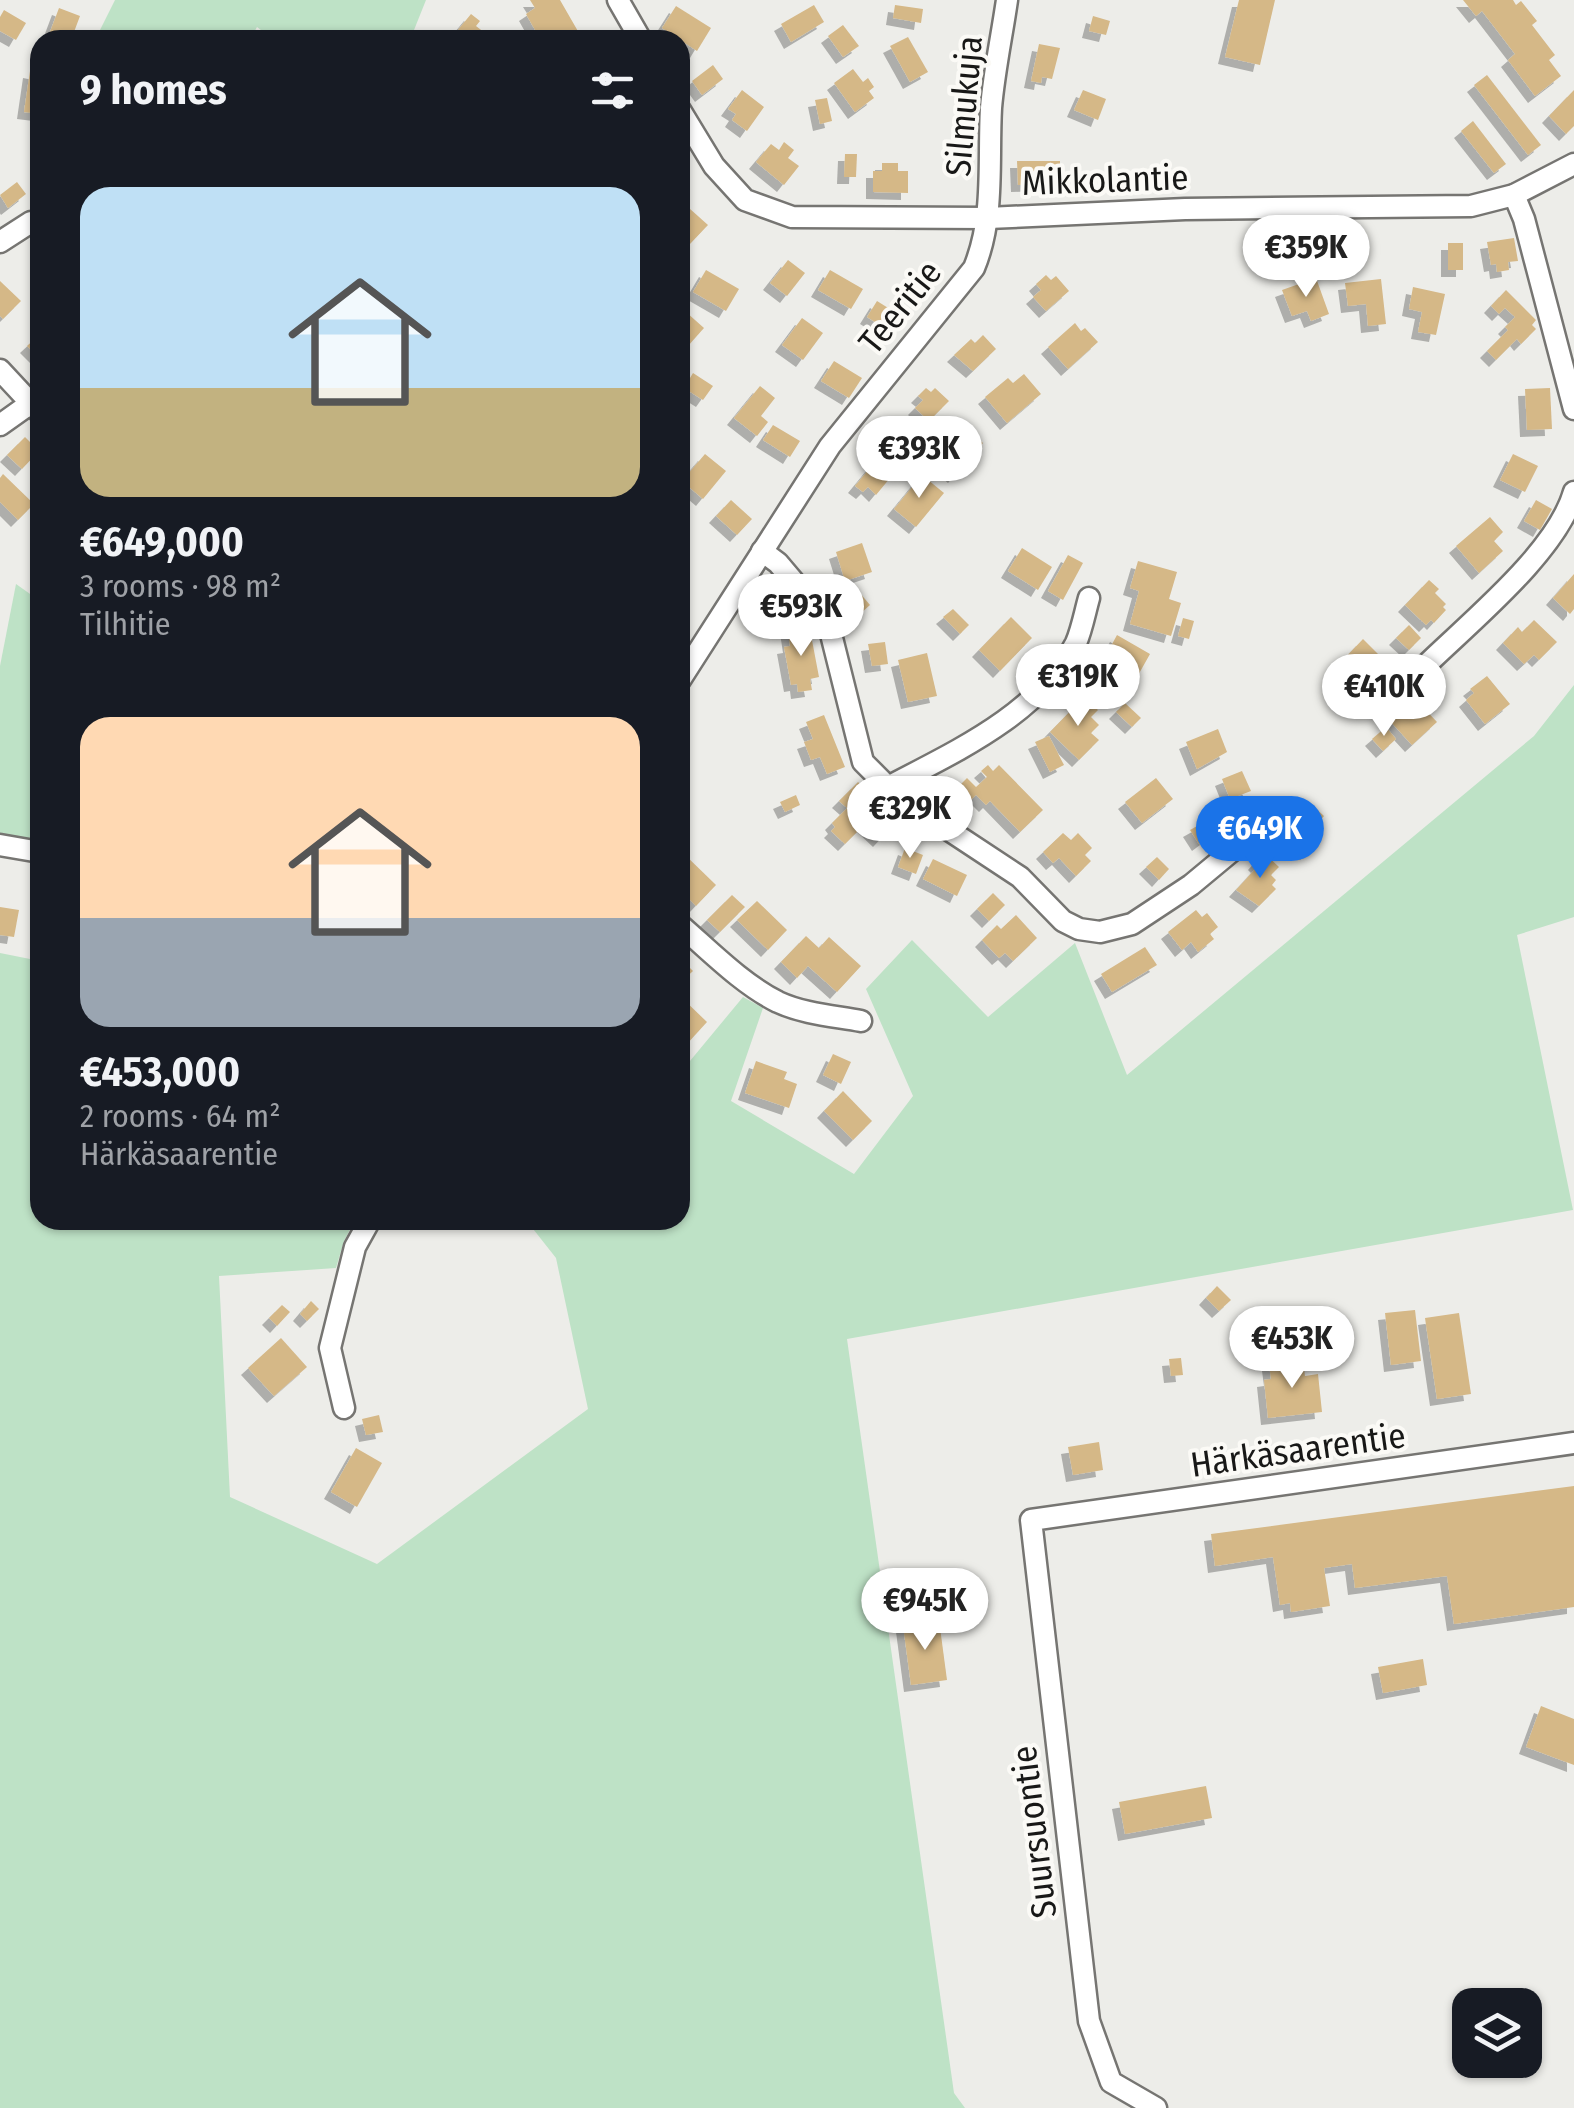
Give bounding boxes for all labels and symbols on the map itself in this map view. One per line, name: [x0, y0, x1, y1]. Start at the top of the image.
street label: Silmukuja: [937, 34, 991, 178]
street label: Mikkolantie: [1021, 156, 1189, 204]
pin: €359K: [1236, 215, 1376, 300]
street label: Teeritie: [850, 252, 950, 362]
pin: €393K: [849, 416, 989, 501]
pin: €593K: [731, 574, 871, 659]
pin: €319K: [1008, 644, 1148, 729]
pin: €410K: [1314, 654, 1454, 739]
pin: €329K: [840, 776, 980, 861]
pin: €649K: [1190, 796, 1330, 881]
pin: €453K: [1222, 1306, 1362, 1391]
street label: Härkäsaarentie: [1188, 1414, 1408, 1486]
pin: €945K: [855, 1568, 995, 1653]
street label: Suursuontie: [1003, 1743, 1065, 1921]

